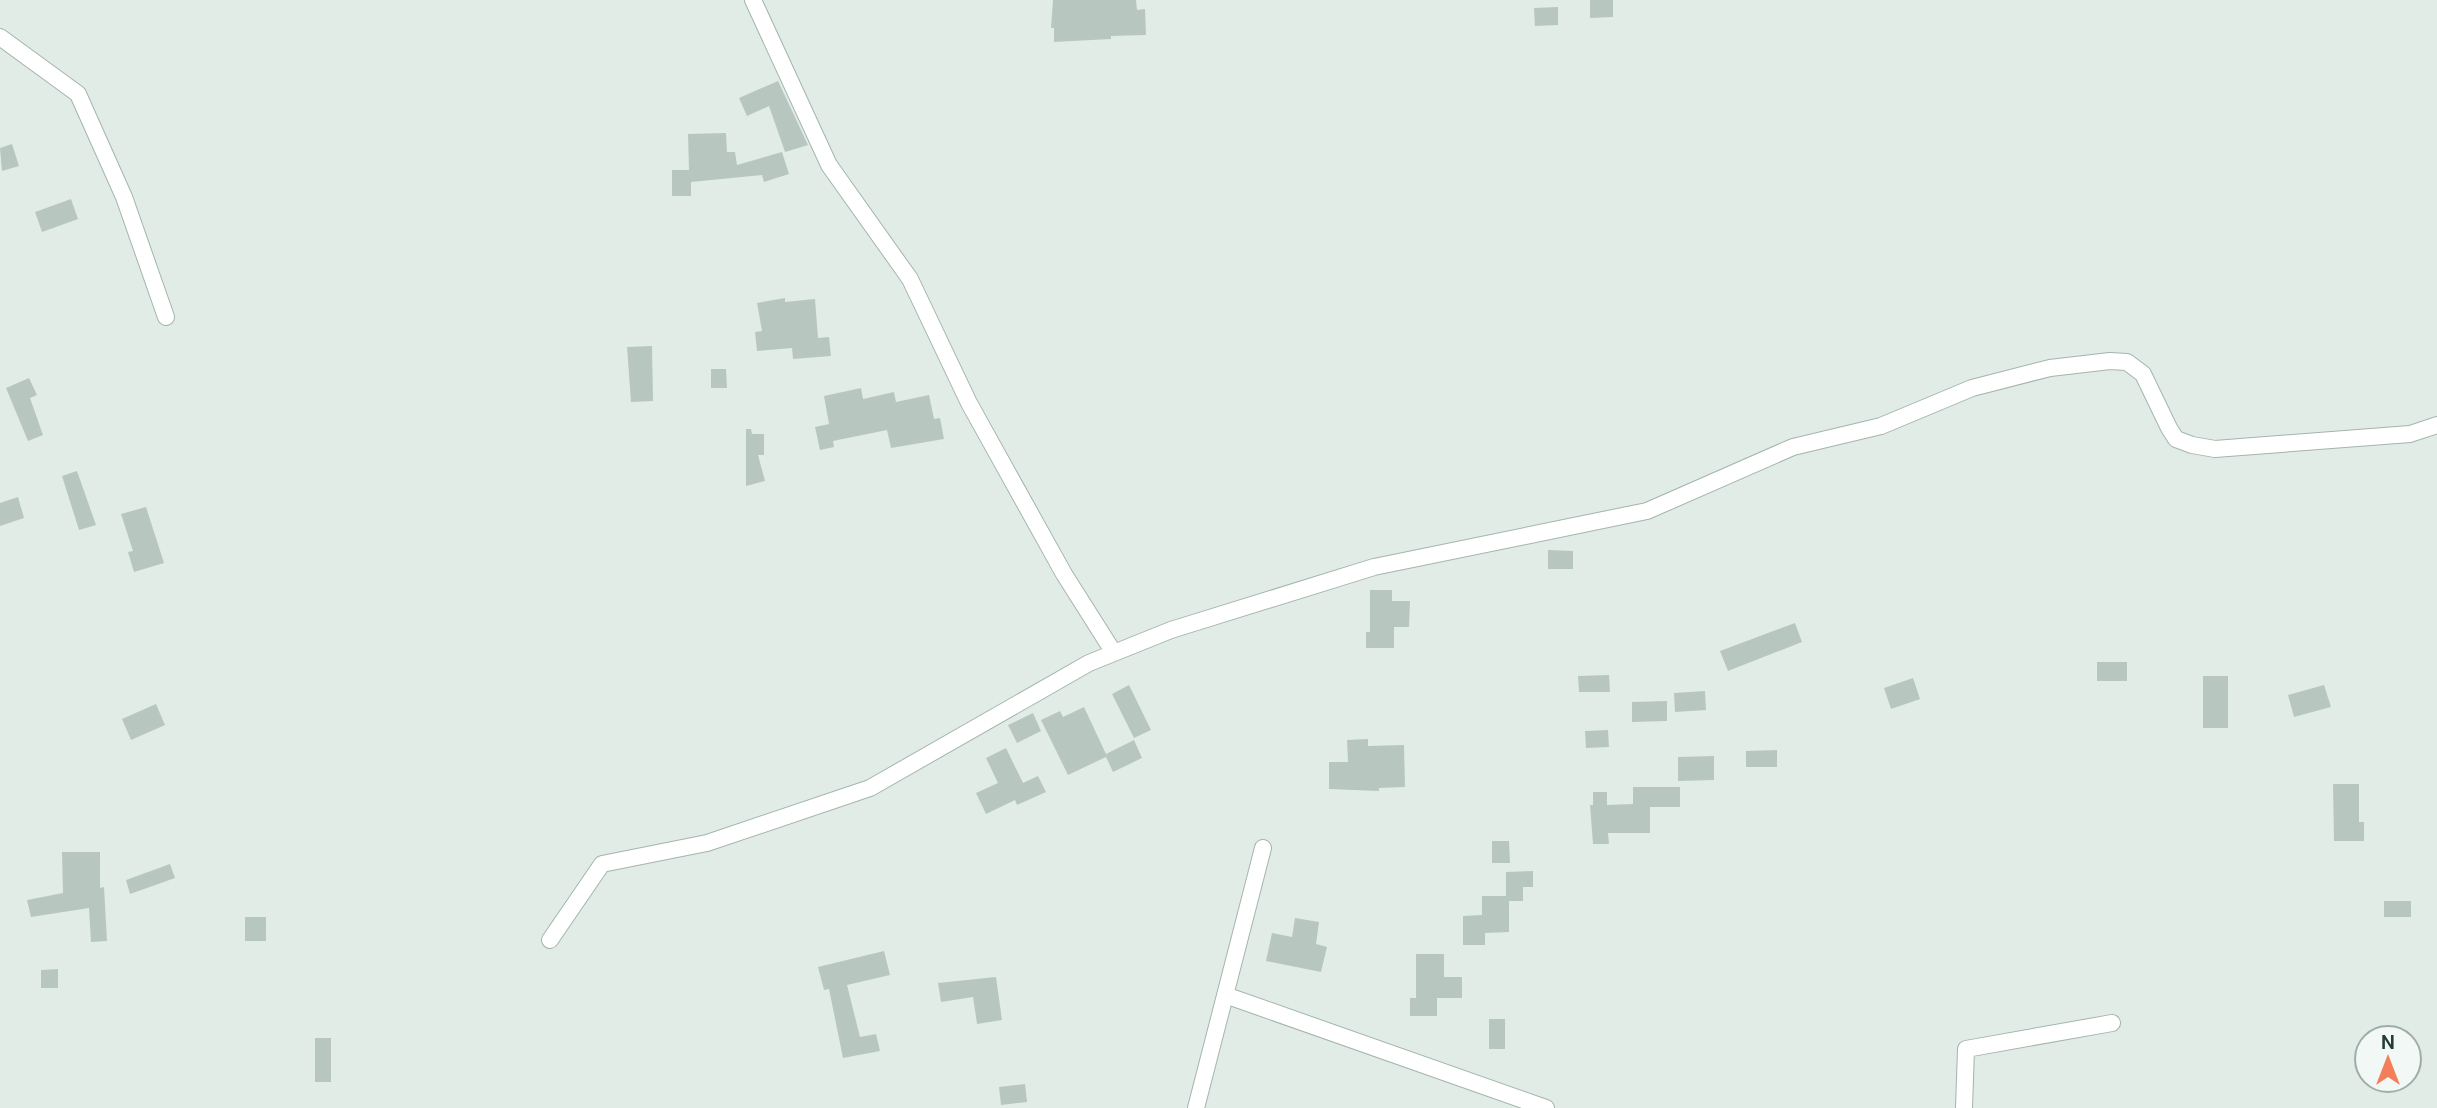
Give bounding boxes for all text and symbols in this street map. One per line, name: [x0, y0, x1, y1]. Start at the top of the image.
north arrow: [2353, 1024, 2423, 1094]
text: N: [2381, 1030, 2395, 1055]

